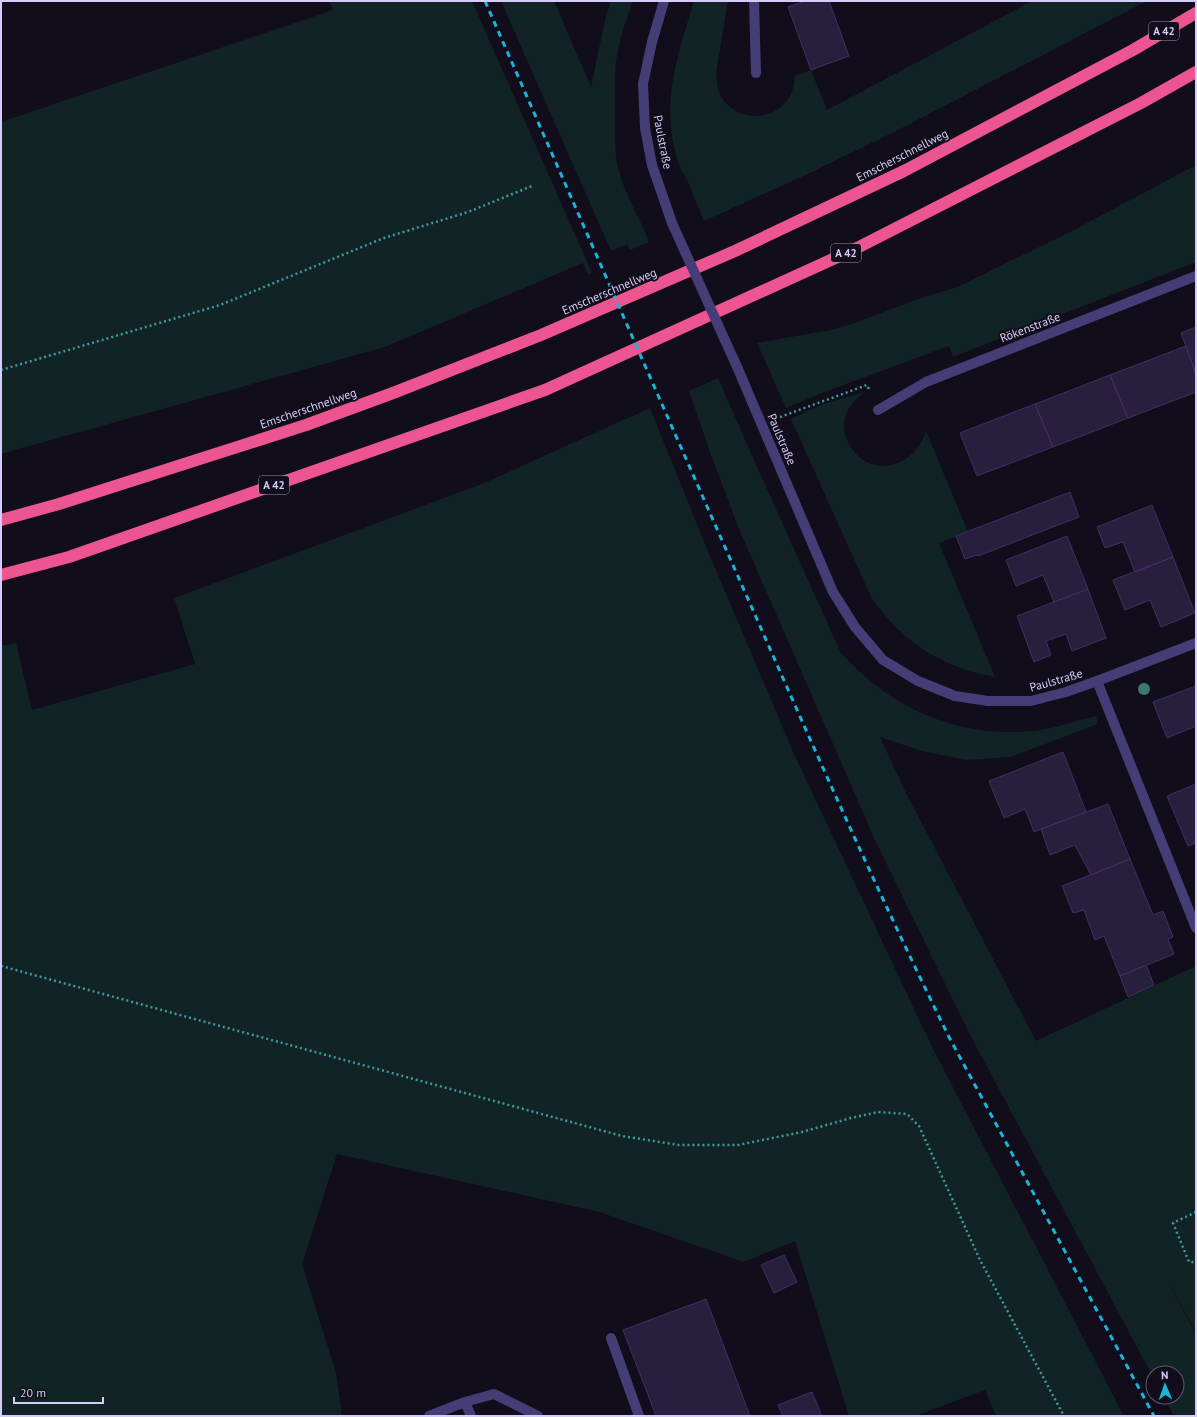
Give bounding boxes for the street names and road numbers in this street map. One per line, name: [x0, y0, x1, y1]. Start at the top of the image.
road number: A 42: [1149, 22, 1179, 40]
street label: Paulstraße: [650, 114, 676, 170]
street label: Emscherschnellweg: [854, 125, 950, 185]
road number: A 42: [831, 244, 861, 262]
street label: Emscherschnellweg: [559, 264, 659, 318]
street label: Rökenstraße: [998, 309, 1062, 345]
street label: Emscherschnellweg: [258, 384, 358, 432]
street label: Paulstraße: [764, 411, 800, 467]
road number: A 42: [259, 476, 289, 494]
street label: Paulstraße: [1028, 665, 1084, 695]

